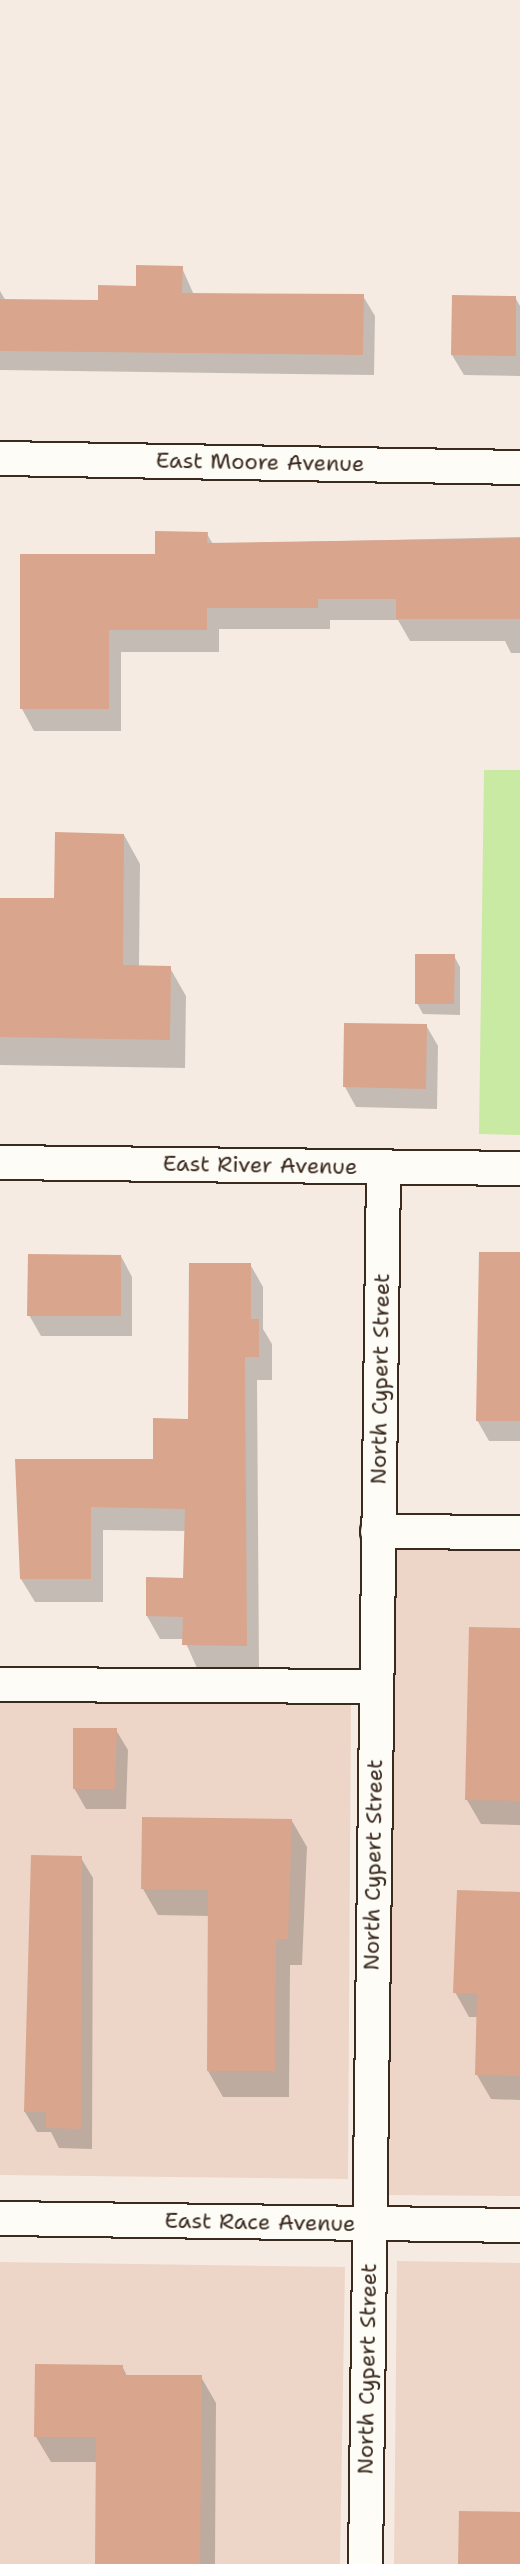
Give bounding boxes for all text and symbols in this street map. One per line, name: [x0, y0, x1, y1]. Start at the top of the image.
street label: East Moore Avenue: [155, 447, 365, 477]
street label: East River Avenue: [162, 1150, 358, 1180]
street label: North Cypert Street: [365, 1273, 395, 1485]
street label: North Cypert Street: [358, 1759, 388, 1971]
street label: East Race Avenue: [164, 2207, 356, 2237]
street label: North Cypert Street: [352, 2263, 382, 2475]

